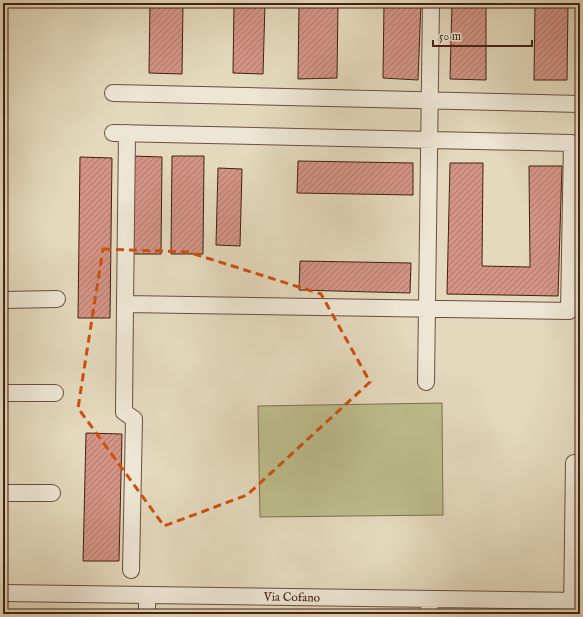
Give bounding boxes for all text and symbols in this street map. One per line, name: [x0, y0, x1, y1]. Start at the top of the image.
scale bar: [433, 22, 532, 48]
text: 50 m: [439, 29, 461, 44]
street label: Via Cofano: [263, 589, 321, 605]

